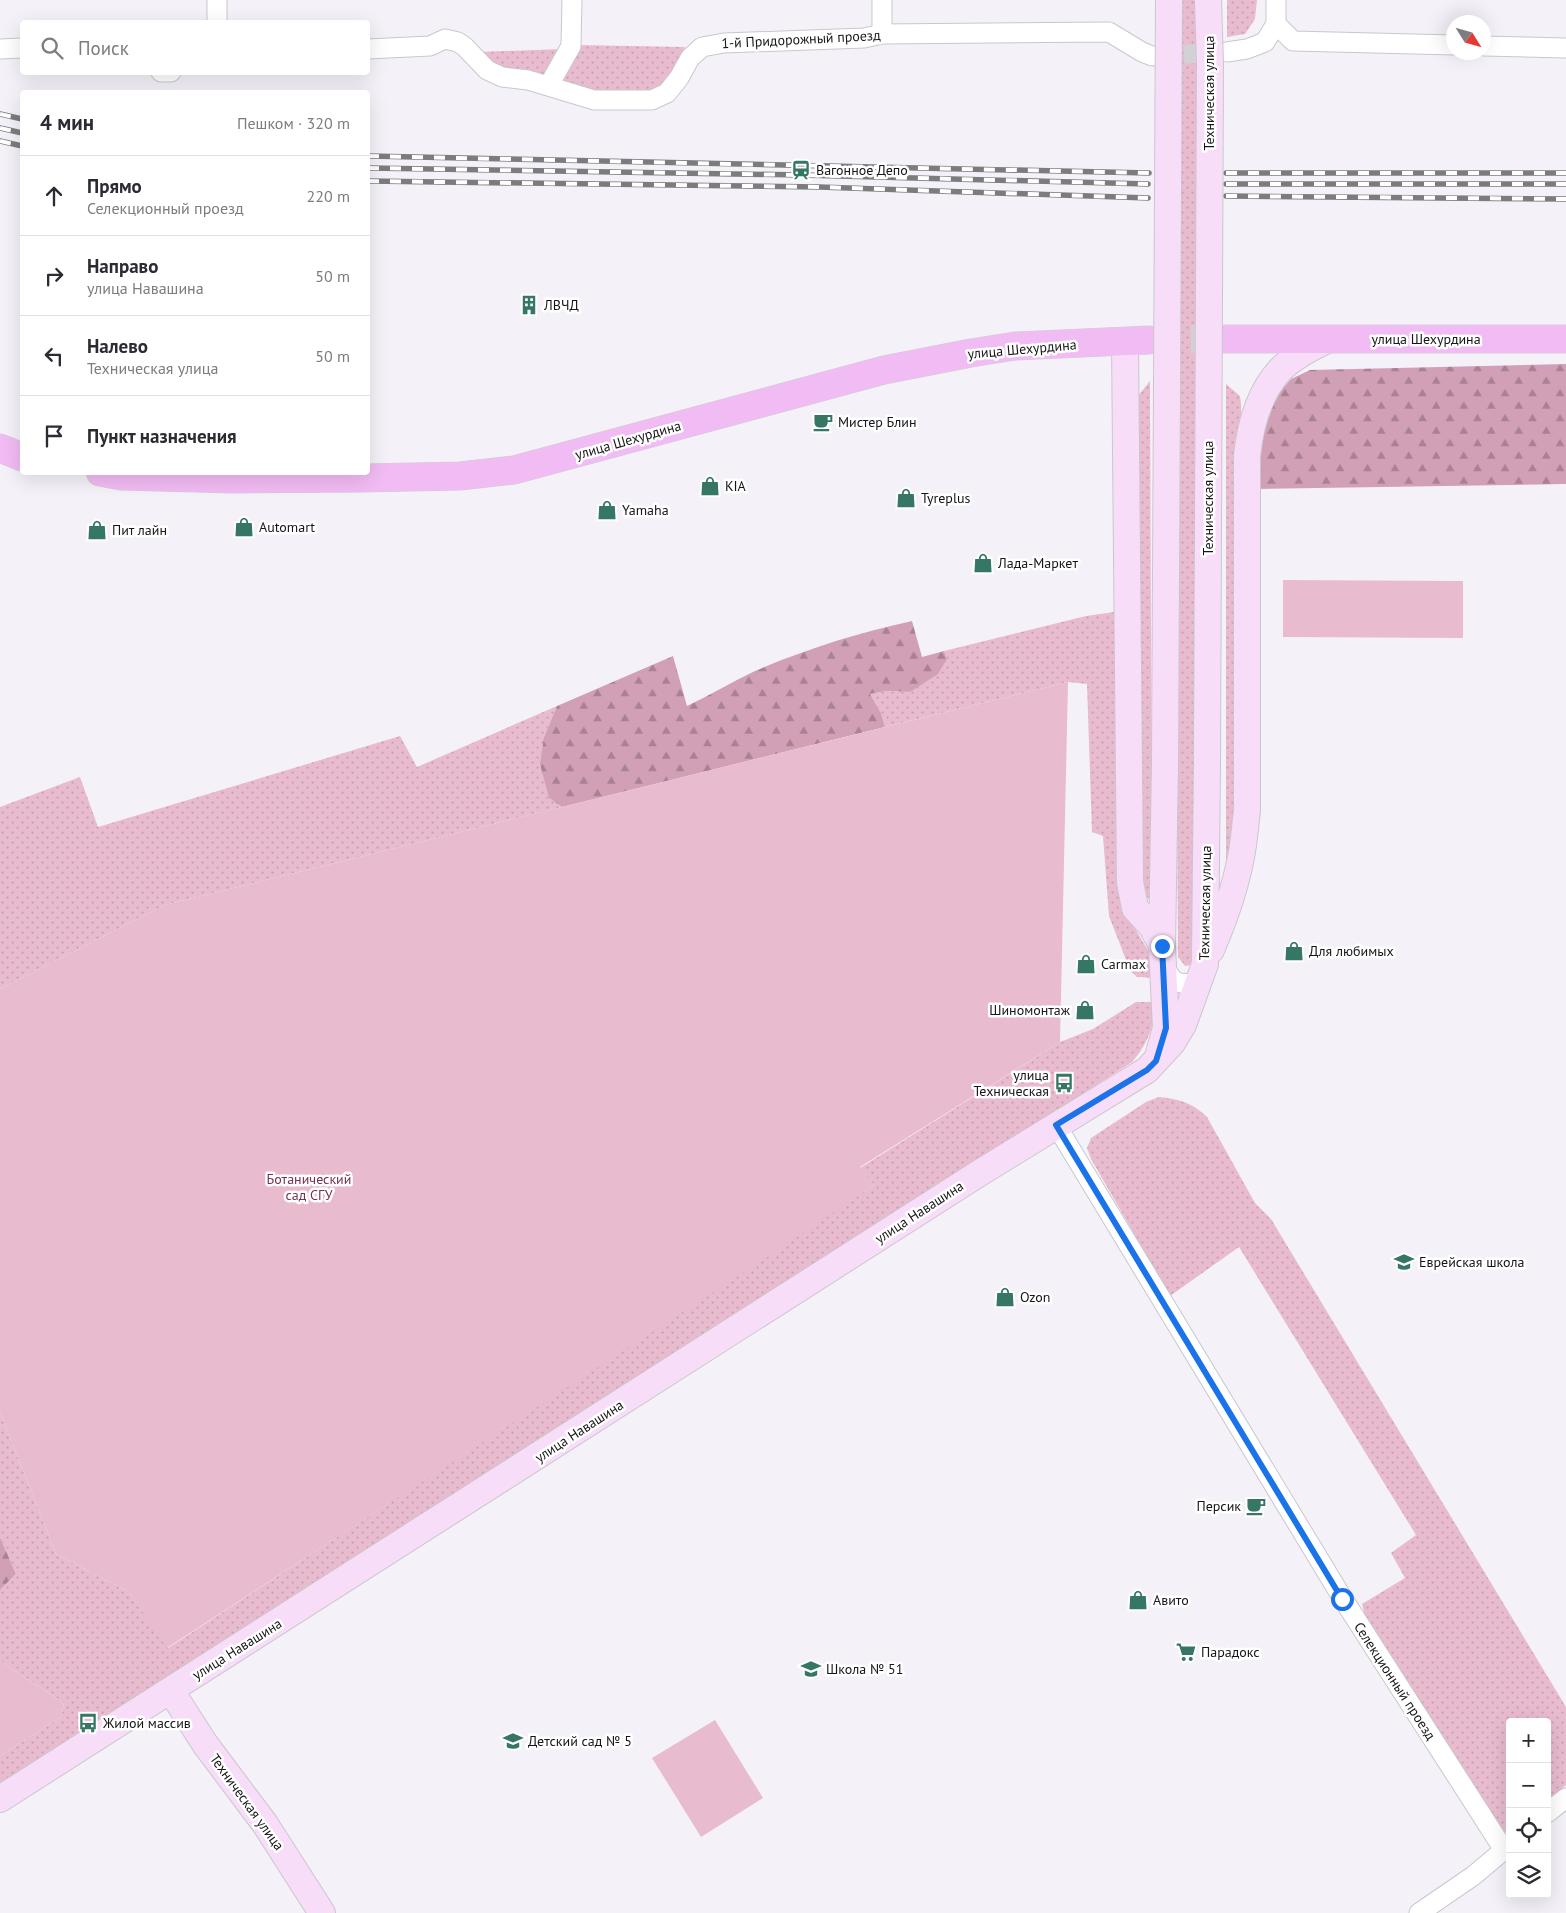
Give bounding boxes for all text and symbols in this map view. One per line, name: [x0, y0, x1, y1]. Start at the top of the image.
north arrow: [1446, 15, 1491, 60]
search box: [20, 20, 370, 75]
street label: 1-й Придорожный проезд: [721, 26, 881, 52]
icon: search: [38, 34, 66, 62]
street label: Техническая улица: [1200, 35, 1218, 150]
text: Поиск: [78, 36, 129, 60]
text: 4 мин: [40, 109, 94, 136]
text: Пешком · 320 m: [237, 113, 350, 133]
station icon: Вагонное Депо: [790, 159, 812, 181]
place label: Вагонное Депо: [816, 161, 908, 179]
text: Прямо: [87, 174, 142, 198]
icon: ahead: [40, 182, 68, 210]
text: 220 m: [307, 186, 350, 206]
text: Селекционный проезд: [87, 198, 244, 218]
text: Направо: [87, 254, 158, 278]
icon: right: [40, 262, 68, 290]
text: 50 m: [315, 266, 350, 286]
text: улица Навашина: [87, 278, 204, 298]
building icon: ЛВЧД: [518, 294, 540, 316]
place label: ЛВЧД: [543, 296, 579, 314]
street label: улица Шехурдина: [1371, 330, 1481, 348]
text: Налево: [87, 334, 148, 358]
street label: улица Шехурдина: [967, 335, 1077, 363]
icon: left: [40, 342, 68, 370]
text: 50 m: [315, 346, 350, 366]
text: Техническая улица: [87, 358, 218, 378]
cafe icon: Мистер Блин: [812, 411, 834, 433]
place label: Мистер Блин: [838, 413, 917, 431]
street label: улица Шехурдина: [573, 416, 683, 464]
icon: arrive: [40, 422, 68, 450]
text: Пункт назначения: [87, 424, 237, 448]
street label: Техническая улица: [1199, 440, 1217, 555]
shop icon: KIA: [699, 475, 721, 497]
place label: KIA: [725, 477, 747, 495]
shop icon: Tyreplus: [895, 487, 917, 509]
place label: Tyreplus: [921, 489, 971, 507]
shop icon: Yamaha: [596, 499, 618, 521]
place label: Yamaha: [622, 501, 669, 519]
shop icon: Automart: [233, 516, 255, 538]
place label: Automart: [259, 518, 315, 536]
shop icon: Пит лайн: [86, 519, 108, 541]
place label: Пит лайн: [112, 521, 167, 539]
shop icon: Лада-Маркет: [972, 552, 994, 574]
place label: Лада-Маркет: [997, 554, 1078, 572]
street label: Техническая улица: [1195, 845, 1215, 961]
route end: [1151, 935, 1174, 958]
shop icon: Для любимых: [1283, 940, 1305, 962]
place label: Для любимых: [1309, 942, 1394, 960]
shop icon: Carmax: [1075, 953, 1097, 975]
place label: Carmax: [1101, 955, 1146, 973]
shop icon: Шиномонтаж: [1074, 999, 1096, 1021]
place label: Шиномонтаж: [989, 1001, 1071, 1019]
place label: улица Техническая: [973, 1066, 1049, 1100]
bus stop icon: улица Техническая: [1053, 1072, 1075, 1094]
park label: Ботанический сад СГУ: [267, 1170, 351, 1204]
street label: улица Навашина: [871, 1177, 967, 1247]
school or university icon: Еврейская школа: [1393, 1251, 1415, 1273]
place label: Еврейская школа: [1419, 1253, 1524, 1271]
shop icon: Ozon: [994, 1286, 1016, 1308]
place label: Ozon: [1020, 1288, 1050, 1306]
street label: улица Навашина: [531, 1396, 627, 1466]
cafe icon: Персик: [1245, 1495, 1267, 1517]
place label: Персик: [1196, 1497, 1241, 1515]
route start: [1331, 1588, 1354, 1611]
shop icon: Авито: [1127, 1589, 1149, 1611]
place label: Авито: [1153, 1591, 1189, 1609]
street label: улица Навашина: [189, 1614, 285, 1684]
street label: Селекционный проезд: [1350, 1619, 1440, 1744]
supermarket icon: Парадокс: [1175, 1641, 1197, 1663]
place label: Парадокс: [1201, 1643, 1260, 1661]
school or university icon: Школа № 51: [800, 1658, 822, 1680]
place label: Школа № 51: [826, 1660, 903, 1678]
bus stop icon: Жилой массив: [77, 1712, 99, 1734]
place label: Жилой массив: [102, 1714, 191, 1732]
map controls: [1506, 1718, 1551, 1898]
button: +: [1506, 1718, 1551, 1763]
school or university icon: Детский сад № 5: [502, 1730, 524, 1752]
place label: Детский сад № 5: [528, 1732, 632, 1750]
street label: Техническая улица: [206, 1750, 288, 1854]
button: −: [1506, 1763, 1551, 1808]
button: locate: [1506, 1808, 1551, 1853]
button: layers: [1506, 1853, 1551, 1898]

